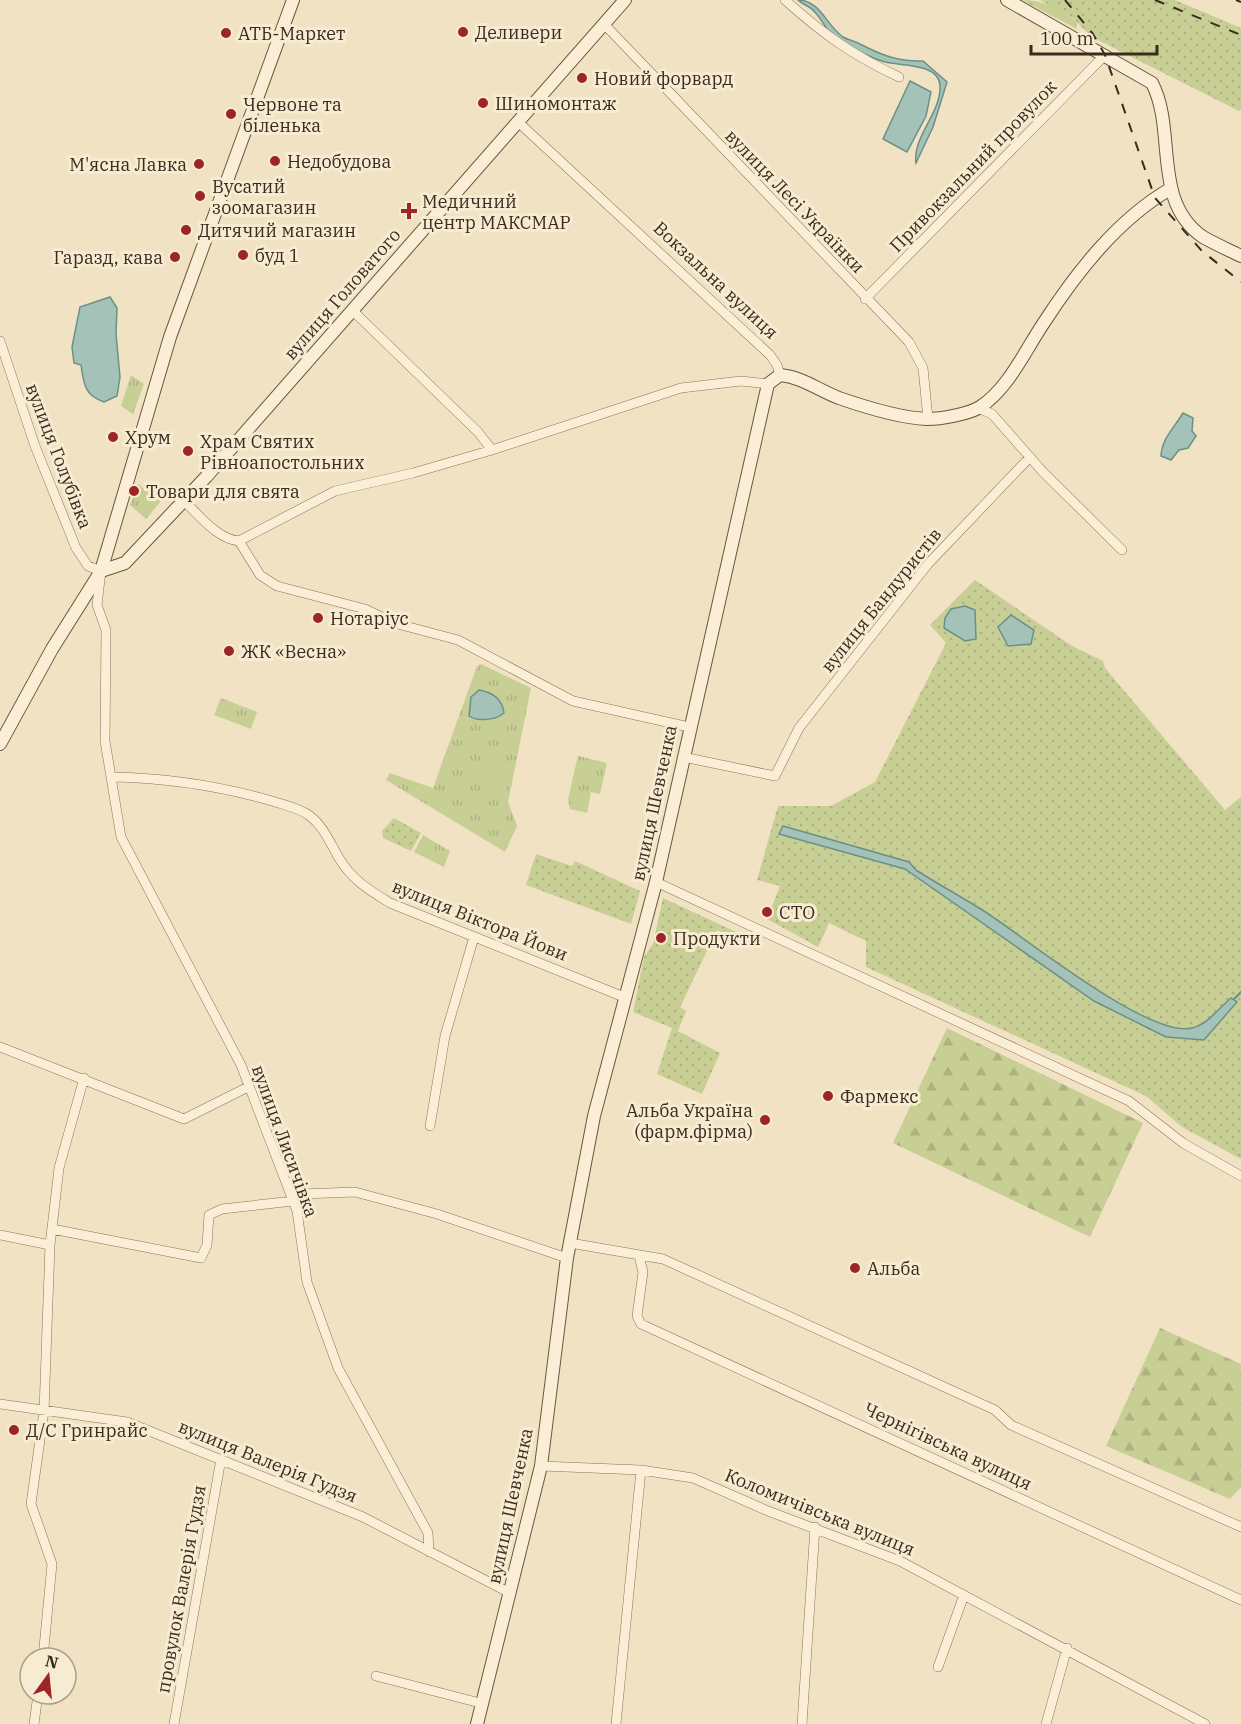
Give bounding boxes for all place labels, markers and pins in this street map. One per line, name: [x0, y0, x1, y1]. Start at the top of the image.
place label: Деливери: [475, 21, 562, 44]
place label: АТБ-Маркет: [238, 22, 345, 45]
marker: Деливери: [456, 25, 470, 39]
marker: АТБ-Маркет: [219, 26, 233, 40]
place label: Новий форвард: [594, 67, 733, 90]
marker: Новий форвард: [575, 71, 589, 85]
place label: Шиномонтаж: [495, 92, 617, 115]
place label: Червоне та біленька: [243, 93, 342, 137]
marker: Шиномонтаж: [476, 96, 490, 110]
marker: Червоне та біленька: [224, 107, 238, 121]
place label: Недобудова: [287, 150, 391, 173]
place label: М'ясна Лавка: [69, 153, 187, 176]
marker: Недобудова: [268, 154, 282, 168]
marker: М'ясна Лавка: [192, 157, 206, 171]
place label: Вусатий зоомагазин: [212, 175, 316, 219]
marker: Вусатий зоомагазин: [193, 189, 207, 203]
place label: Медичний центр МАКСМАР: [422, 190, 571, 234]
marker: Медичний центр МАКСМАР: [400, 202, 418, 220]
place label: Дитячий магазин: [198, 219, 356, 242]
marker: Дитячий магазин: [179, 223, 193, 237]
place label: буд 1: [255, 244, 300, 267]
place label: Гаразд, кава: [54, 246, 163, 269]
marker: буд 1: [236, 248, 250, 262]
marker: Гаразд, кава: [168, 250, 182, 264]
place label: Хрум: [125, 426, 171, 449]
marker: Хрум: [106, 430, 120, 444]
place label: Храм Святих Рівноапостольних: [200, 430, 365, 474]
marker: Храм Святих Рівноапостольних: [181, 444, 195, 458]
place label: Товари для свята: [146, 480, 300, 503]
marker: Товари для свята: [127, 484, 141, 498]
place label: Нотаріус: [330, 607, 409, 630]
marker: Нотаріус: [311, 611, 325, 625]
place label: ЖК «Весна»: [241, 640, 346, 663]
marker: ЖК «Весна»: [222, 644, 236, 658]
place label: СТО: [779, 901, 815, 924]
marker: СТО: [760, 905, 774, 919]
place label: Продукти: [673, 927, 761, 950]
marker: Продукти: [654, 931, 668, 945]
place label: Фармекс: [840, 1085, 919, 1108]
marker: Фармекс: [821, 1089, 835, 1103]
place label: Альба Україна (фарм.фірма): [626, 1099, 753, 1143]
marker: Альба Україна (фарм.фірма): [758, 1113, 772, 1127]
place label: Альба: [867, 1257, 920, 1280]
marker: Альба: [848, 1261, 862, 1275]
place label: Д/С Гринрайс: [26, 1419, 148, 1442]
marker: Д/С Гринрайс: [7, 1423, 21, 1437]

